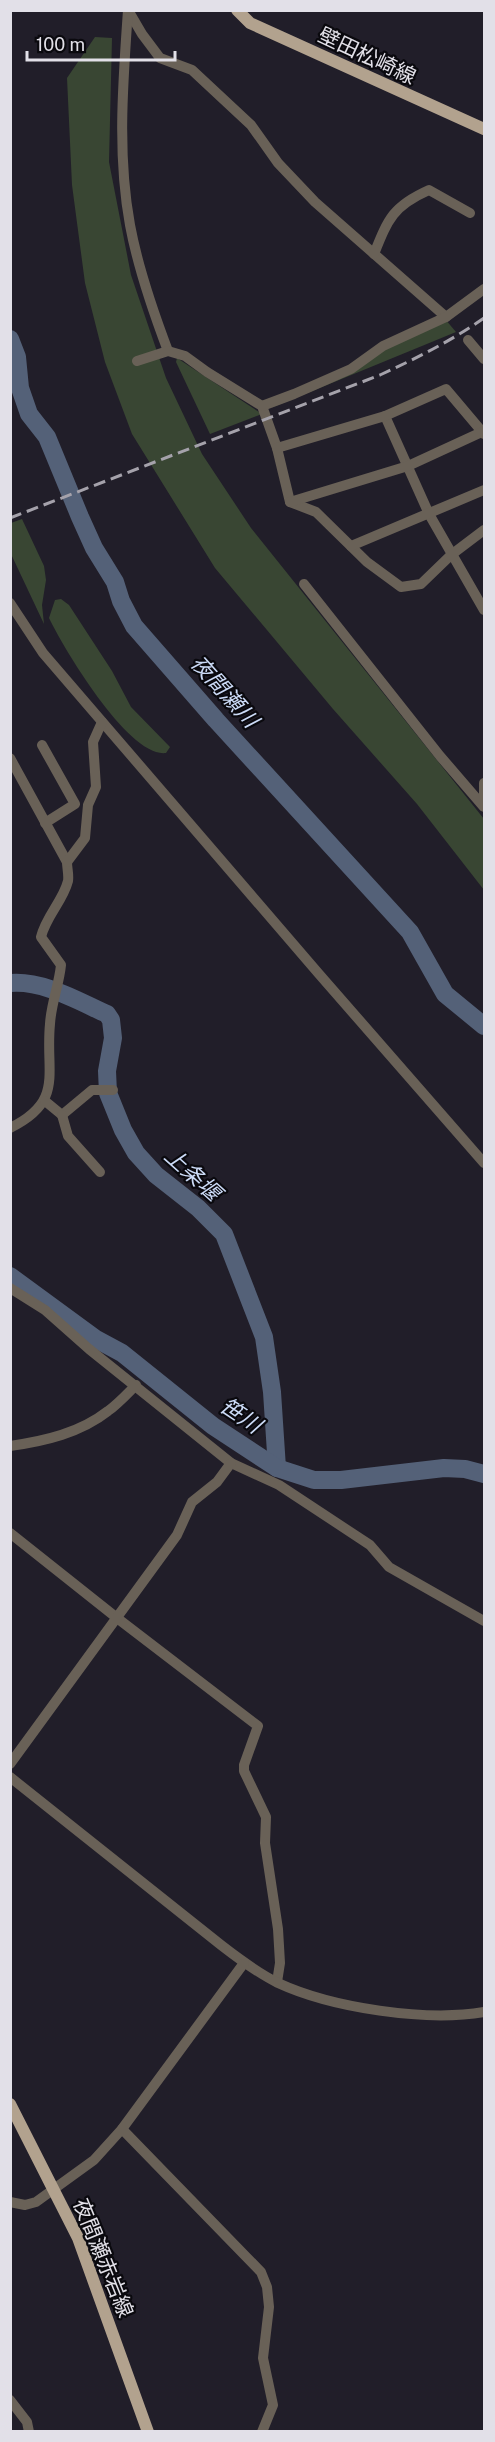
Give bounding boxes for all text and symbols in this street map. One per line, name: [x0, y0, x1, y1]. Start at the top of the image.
street label: 壁田松崎線: [314, 22, 420, 89]
scale bar: [27, 24, 176, 62]
text: 100 m: [36, 34, 85, 55]
water label: 夜間瀬川: [186, 650, 265, 734]
water label: 上条堰: [160, 1142, 229, 1208]
water label: 笹川: [215, 1392, 268, 1439]
street label: 夜間瀬赤岩線: [68, 2195, 139, 2321]

